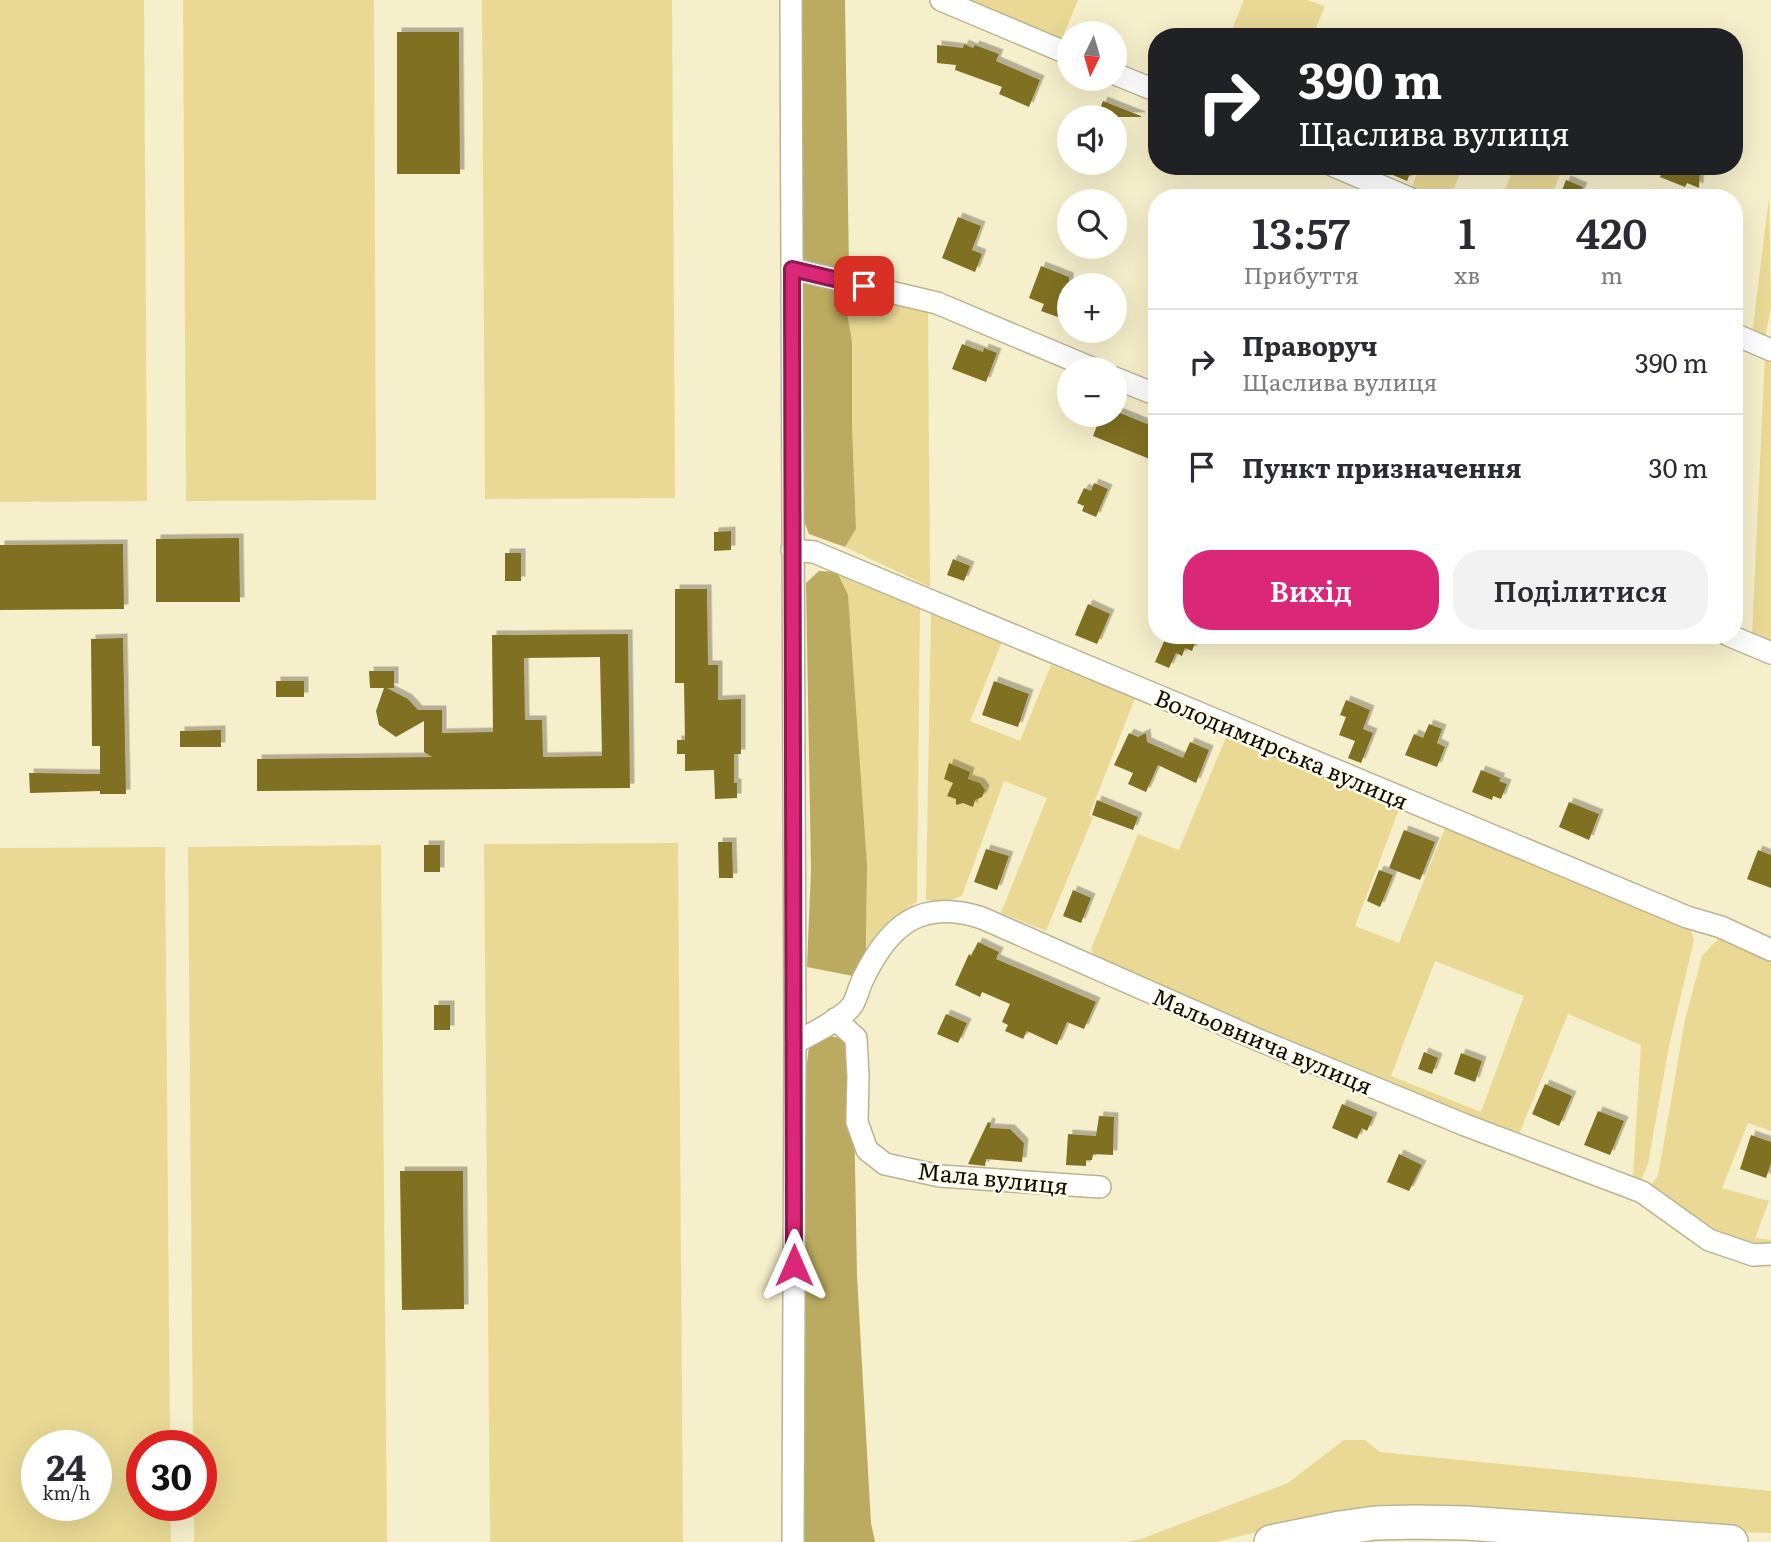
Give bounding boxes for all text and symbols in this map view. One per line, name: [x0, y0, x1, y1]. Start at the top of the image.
north arrow: [1057, 21, 1127, 91]
map controls: [1057, 21, 1127, 427]
text: 390 m: [1298, 41, 1442, 114]
icon: right: [1183, 56, 1274, 147]
button: sound: [1057, 105, 1127, 175]
text: Щаслива вулиця: [1298, 108, 1570, 156]
button: search: [1057, 189, 1127, 259]
text: 13:57: [1252, 200, 1350, 262]
text: 1: [1459, 200, 1476, 262]
text: 420: [1576, 200, 1647, 262]
pin: [834, 256, 894, 316]
text: Прибуття: [1244, 257, 1359, 291]
text: хв: [1454, 257, 1480, 291]
text: m: [1600, 257, 1623, 291]
icon: arrive: [845, 267, 883, 305]
button: +: [1057, 273, 1127, 343]
text: Праворуч: [1242, 325, 1378, 364]
text: 390 m: [1635, 342, 1708, 381]
icon: right: [1183, 343, 1221, 381]
button: −: [1057, 357, 1127, 427]
text: Щаслива вулиця: [1242, 364, 1437, 398]
text: Пункт призначення: [1242, 447, 1522, 486]
text: 30 m: [1648, 447, 1708, 486]
icon: arrive: [1183, 448, 1221, 486]
button: Вихід: [1183, 550, 1439, 630]
button: Поділитися: [1453, 550, 1708, 630]
street label: Володимирська вулиця: [1150, 679, 1414, 817]
street label: Мальовнича вулиця: [1148, 978, 1378, 1102]
street label: Мала вулиця: [916, 1152, 1070, 1202]
position arrow: [757, 1228, 831, 1302]
speed limit sign: 30: [126, 1430, 217, 1521]
text: 24: [47, 1440, 86, 1492]
text: km/h: [43, 1479, 90, 1506]

